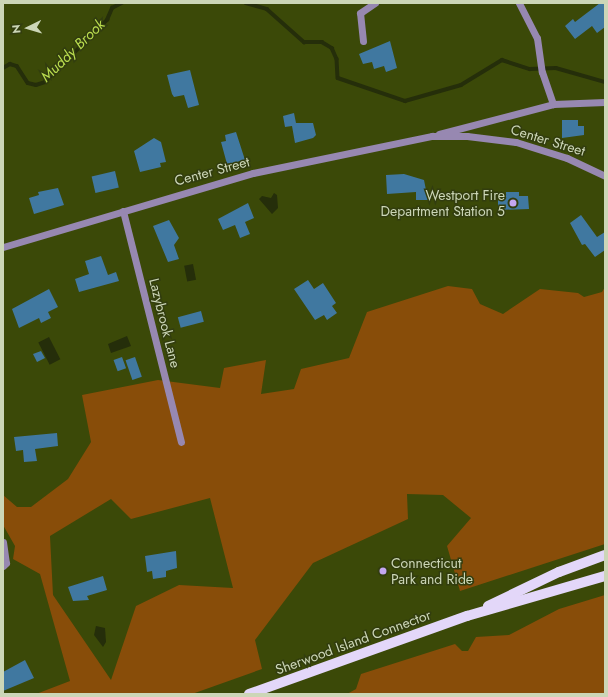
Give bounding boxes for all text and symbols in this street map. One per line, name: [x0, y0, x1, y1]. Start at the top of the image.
north arrow: [8, 8, 48, 48]
water label: Muddy Brook: [37, 16, 109, 86]
text: N: [8, 24, 24, 34]
street label: Center Street: [509, 121, 587, 159]
street label: Center Street: [173, 153, 251, 189]
place label: Westport Fire Department Station 5: [380, 187, 505, 220]
marker: Westport Fire Department Station 5: [508, 198, 518, 208]
street label: Lazybrook Lane: [146, 277, 184, 369]
place label: Connecticut Park and Ride: [391, 555, 473, 588]
marker: Connecticut Park and Ride: [378, 566, 388, 576]
street label: Sherwood Island Connector: [273, 606, 433, 678]

